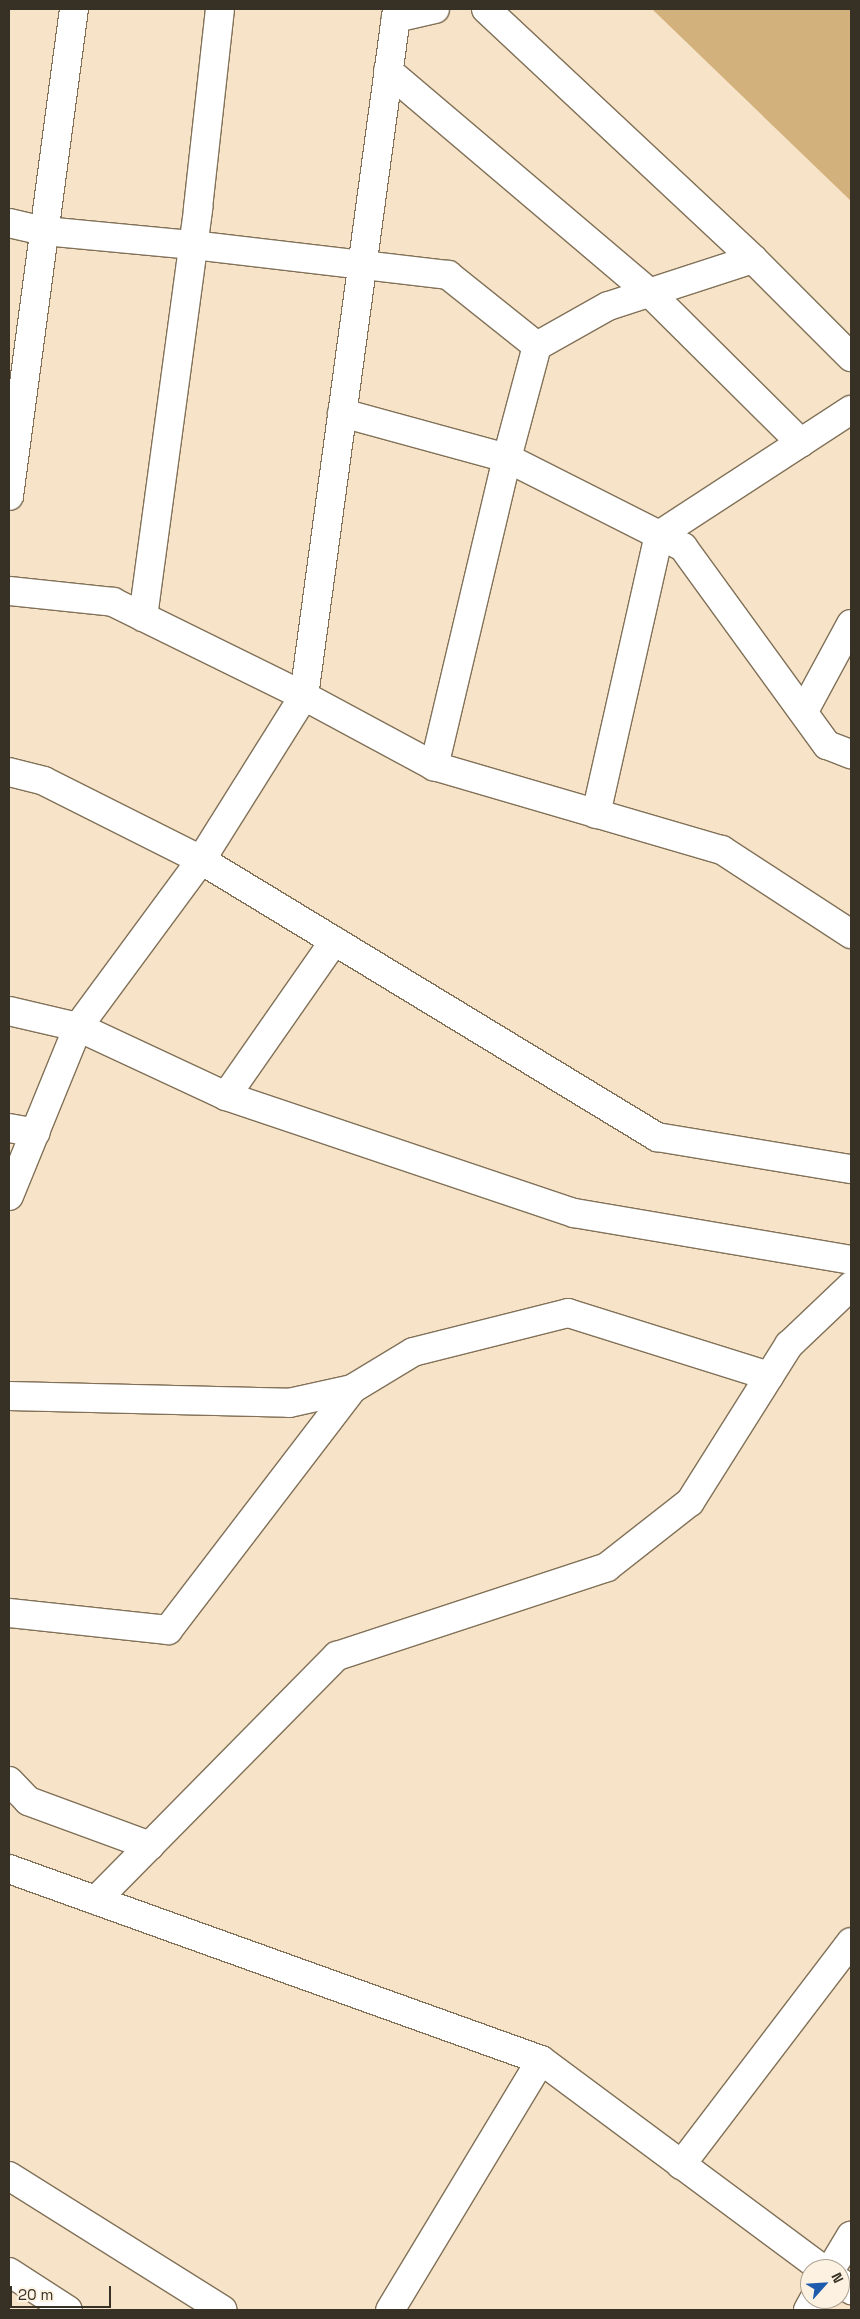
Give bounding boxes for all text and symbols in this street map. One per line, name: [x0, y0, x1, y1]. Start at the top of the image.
north arrow: [800, 2259, 850, 2309]
text: N: [827, 2270, 848, 2286]
scale bar: [12, 2276, 114, 2308]
text: 20 m: [18, 2285, 53, 2304]

